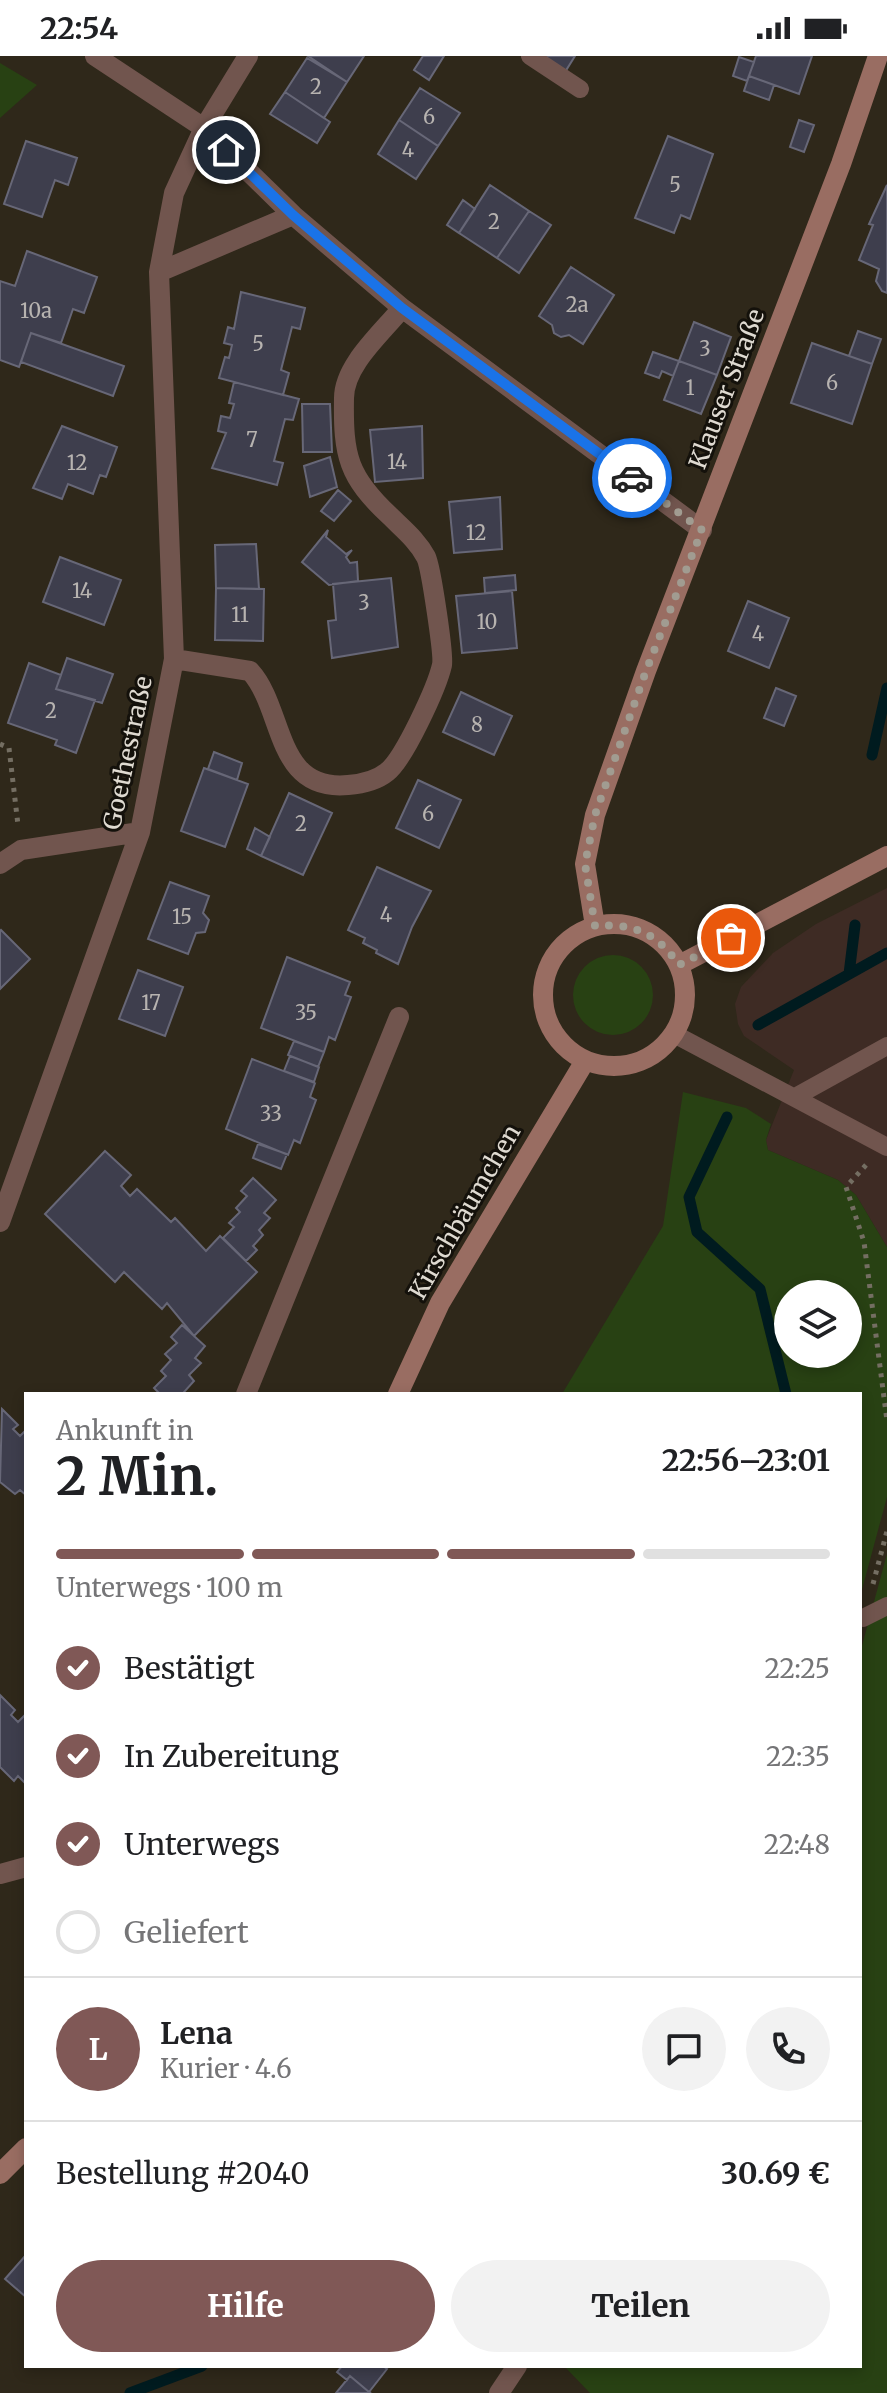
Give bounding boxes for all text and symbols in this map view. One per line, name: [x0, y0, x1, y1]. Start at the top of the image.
text: 22:54: [40, 9, 118, 47]
house number: 2: [310, 74, 322, 99]
house number: 6: [423, 104, 435, 129]
pin: [192, 116, 260, 184]
icon: home: [204, 128, 248, 172]
house number: 4: [402, 137, 414, 162]
house number: 5: [669, 172, 681, 197]
house number: 2: [488, 209, 500, 234]
house number: 2a: [566, 292, 589, 317]
house number: 10a: [20, 298, 52, 323]
street label: Klauser Straße: [682, 304, 771, 473]
house number: 5: [252, 331, 264, 356]
house number: 3: [699, 336, 711, 361]
house number: 6: [826, 370, 838, 395]
house number: 1: [685, 375, 695, 400]
house number: 7: [246, 427, 258, 452]
courier: [592, 438, 672, 518]
house number: 14: [387, 449, 407, 474]
house number: 12: [67, 450, 87, 475]
icon: car: [610, 456, 654, 500]
house number: 12: [466, 520, 486, 545]
house number: 14: [72, 578, 92, 603]
house number: 3: [358, 590, 370, 615]
house number: 11: [231, 602, 249, 627]
house number: 10: [476, 609, 498, 634]
house number: 4: [752, 621, 764, 646]
street label: Goethestraße: [96, 673, 159, 832]
house number: 2: [45, 698, 57, 723]
house number: 8: [471, 712, 483, 737]
house number: 6: [422, 801, 434, 826]
house number: 2: [295, 811, 307, 836]
house number: 4: [380, 902, 392, 927]
house number: 15: [172, 904, 192, 929]
pin: [697, 904, 765, 972]
icon: bag: [709, 916, 753, 960]
house number: 17: [141, 990, 161, 1015]
house number: 35: [295, 1000, 317, 1025]
house number: 33: [260, 1101, 282, 1126]
street label: Kirschbäumchen: [402, 1119, 527, 1305]
map controls: [774, 1280, 862, 1368]
button: layers: [774, 1280, 862, 1368]
text: Ankunft in: [56, 1414, 193, 1447]
text: 22:56–23:01: [662, 1441, 830, 1479]
text: 2 Min.: [56, 1444, 218, 1509]
text: Unterwegs · 100 m: [56, 1571, 283, 1604]
icon: check: [56, 1646, 100, 1690]
text: Bestätigt: [124, 1649, 255, 1687]
text: 22:25: [765, 1652, 830, 1685]
icon: check: [56, 1734, 100, 1778]
text: In Zubereitung: [124, 1737, 339, 1775]
text: 22:35: [766, 1740, 830, 1773]
icon: check: [56, 1822, 100, 1866]
text: Unterwegs: [124, 1825, 280, 1863]
text: 22:48: [764, 1828, 830, 1861]
text: Geliefert: [124, 1913, 249, 1951]
button: chat: [642, 2007, 726, 2091]
button: phone: [746, 2007, 830, 2091]
text: Lena: [160, 2014, 233, 2052]
text: L: [88, 2030, 108, 2068]
text: Kurier · 4.6: [160, 2052, 292, 2085]
text: Bestellung #2040: [56, 2154, 310, 2192]
text: 30.69 €: [721, 2154, 830, 2192]
button: Hilfe: [56, 2260, 435, 2352]
button: Teilen: [451, 2260, 830, 2352]

